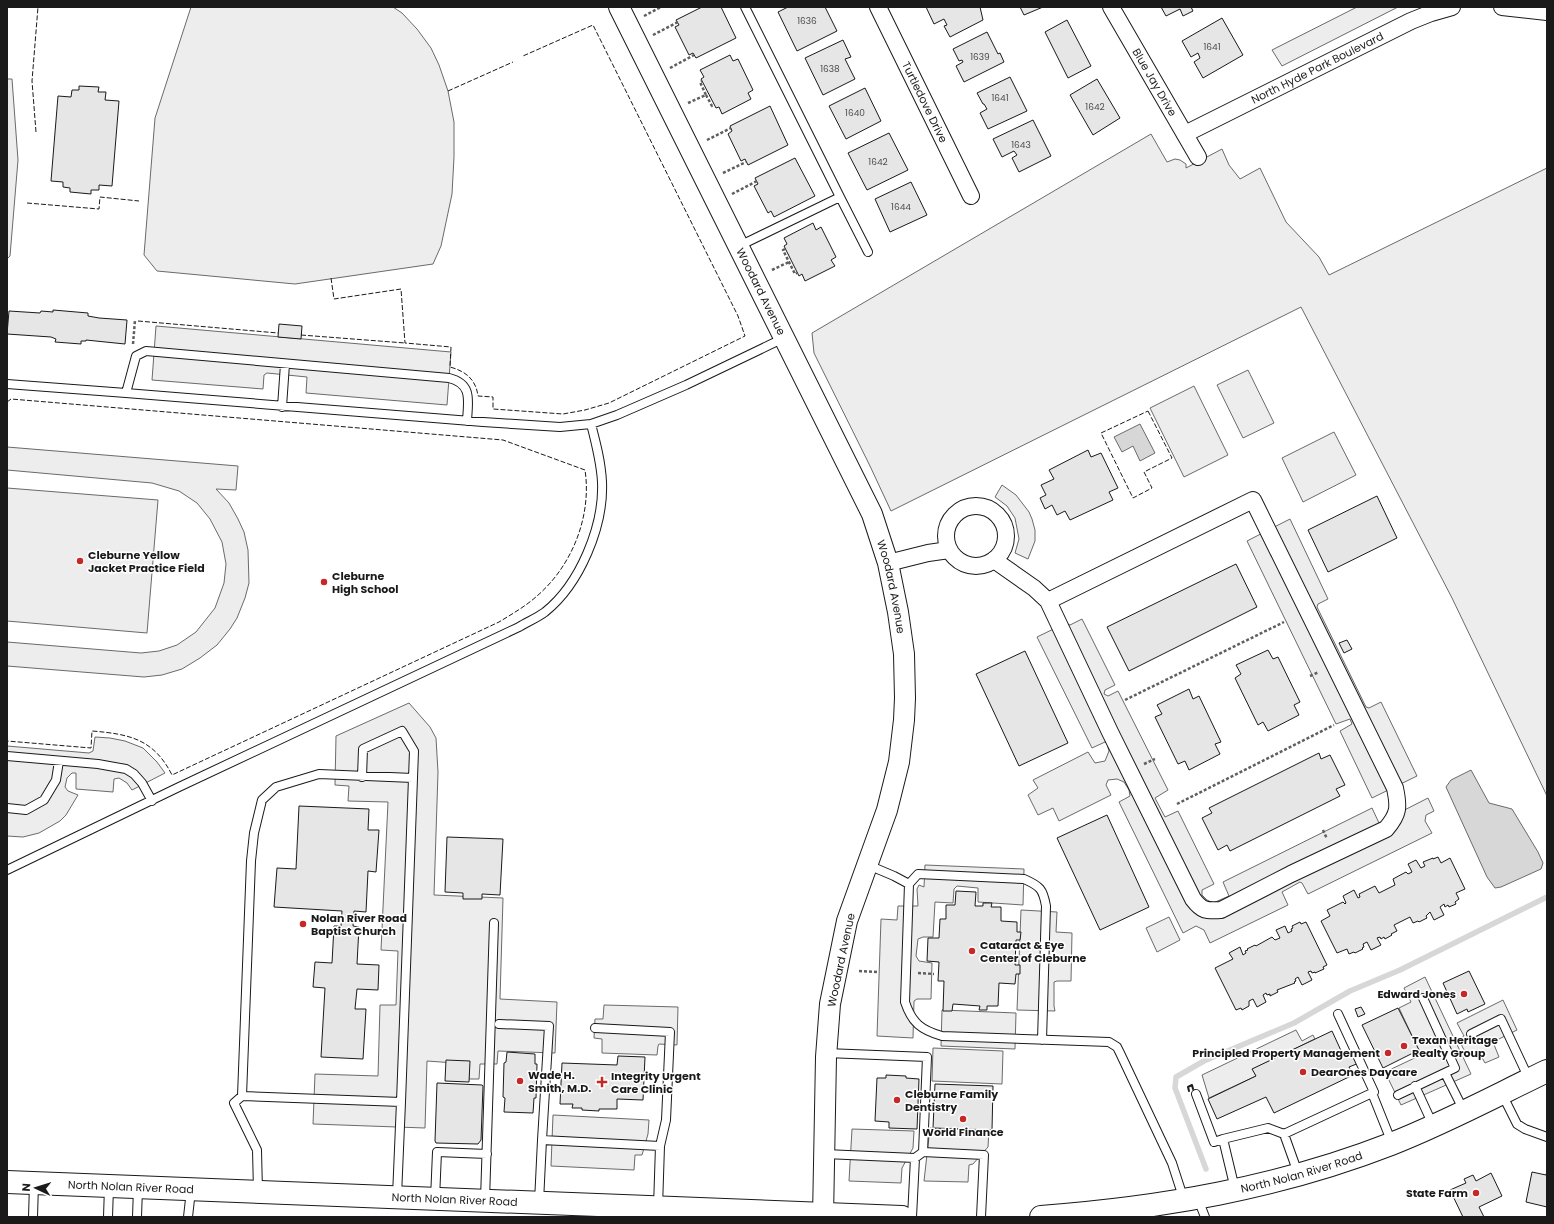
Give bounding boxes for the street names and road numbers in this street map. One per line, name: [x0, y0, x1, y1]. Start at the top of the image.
street label: North Hyde Park Boulevard: [1249, 28, 1386, 108]
street label: Blue Jay Drive: [1129, 45, 1181, 119]
street label: Turtledove Drive: [898, 59, 952, 146]
street label: Woodard Avenue: [732, 245, 790, 338]
street label: Woodard Avenue: [873, 538, 909, 635]
street label: Woodard Avenue: [823, 911, 859, 1008]
street label: North Nolan River Road: [1239, 1147, 1365, 1197]
street label: North Nolan River Road: [68, 1176, 194, 1197]
street label: North Nolan River Road: [391, 1189, 518, 1210]

